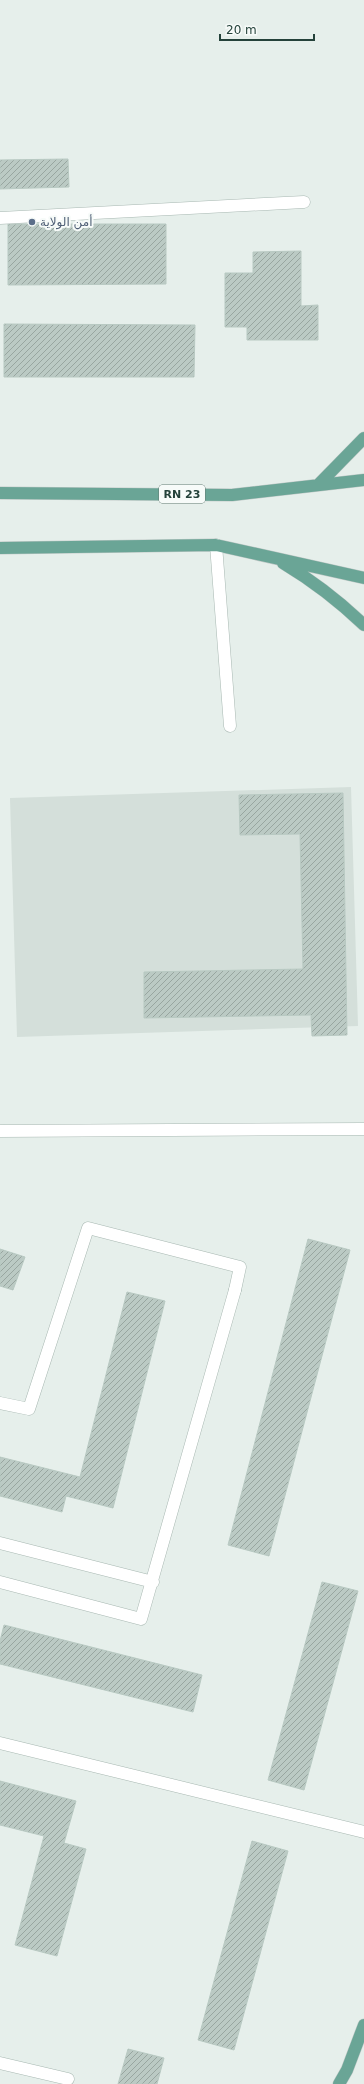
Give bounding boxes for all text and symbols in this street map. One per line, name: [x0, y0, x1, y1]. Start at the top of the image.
scale bar: [220, 16, 314, 42]
text: 20 m: [226, 23, 257, 37]
place label: أمن الولاية: [40, 214, 93, 230]
marker: أمن الولاية: [27, 217, 37, 227]
road number: RN 23: [159, 485, 205, 503]

